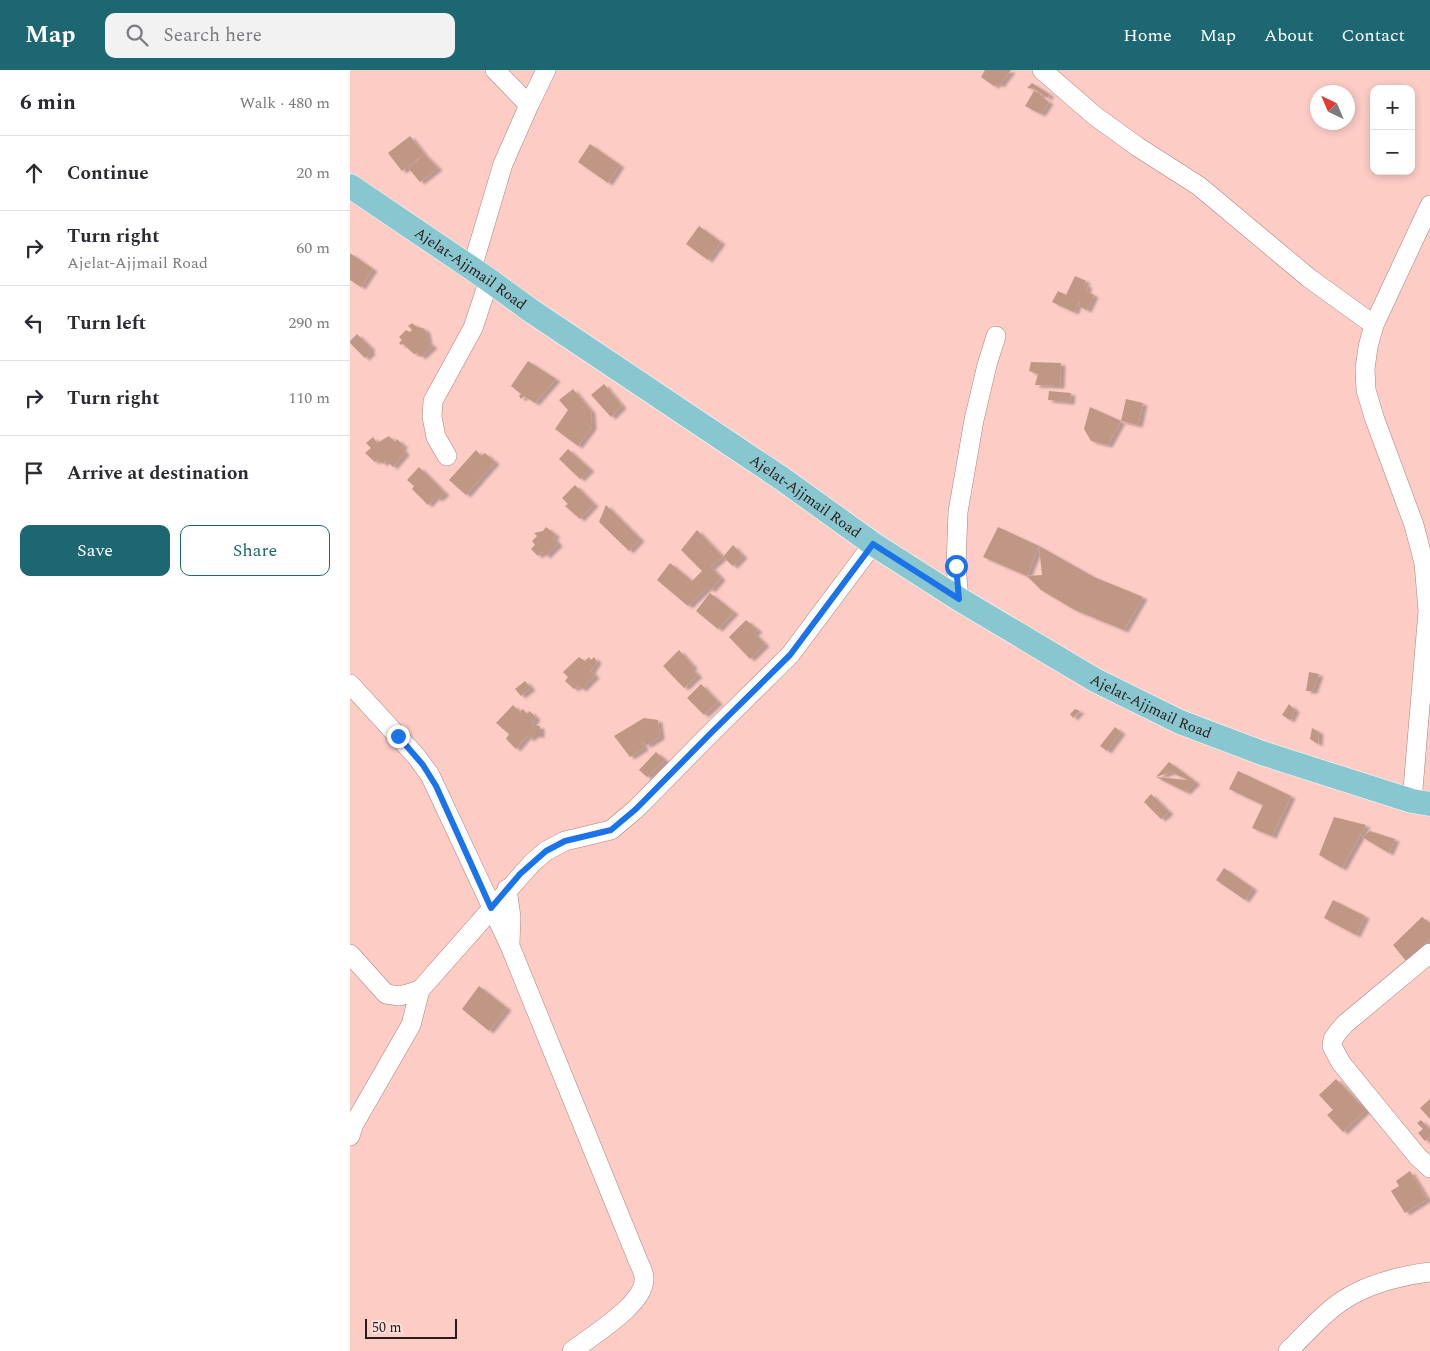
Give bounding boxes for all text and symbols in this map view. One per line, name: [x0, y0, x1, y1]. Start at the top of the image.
search box: [105, 13, 455, 58]
text: Map: [25, 17, 75, 53]
icon: search: [123, 21, 151, 49]
text: Search here: [163, 21, 262, 50]
text: Home: [1123, 22, 1172, 49]
text: Map: [1200, 22, 1236, 49]
text: About: [1264, 22, 1314, 49]
text: Contact: [1342, 22, 1405, 49]
north arrow: [1310, 85, 1355, 130]
map controls: [1370, 85, 1415, 175]
button: +: [1370, 85, 1415, 130]
text: 6 min: [20, 87, 76, 119]
text: Walk · 480 m: [239, 91, 330, 115]
button: −: [1370, 130, 1415, 175]
icon: ahead: [20, 159, 48, 187]
text: Continue: [67, 159, 149, 188]
text: 20 m: [296, 161, 330, 185]
text: Turn right: [67, 222, 160, 251]
street label: Ajelat-Ajjmail Road: [409, 222, 531, 316]
icon: right: [20, 234, 48, 262]
text: 60 m: [296, 236, 330, 260]
text: Ajelat-Ajjmail Road: [67, 251, 208, 275]
icon: left: [20, 309, 48, 337]
text: Turn left: [67, 309, 146, 338]
text: 290 m: [288, 311, 330, 335]
icon: right: [20, 384, 48, 412]
text: Turn right: [67, 384, 160, 413]
text: 110 m: [288, 386, 330, 410]
street label: Ajelat-Ajjmail Road: [745, 449, 866, 544]
icon: arrive: [20, 459, 48, 487]
text: Arrive at destination: [67, 459, 249, 488]
button: Save: [20, 525, 170, 576]
button: Share: [180, 525, 330, 576]
route start: [945, 555, 968, 578]
street label: Ajelat-Ajjmail Road: [1086, 668, 1215, 745]
route end: [387, 725, 410, 748]
scale bar: [365, 1316, 458, 1339]
text: 50 m: [372, 1317, 402, 1338]

